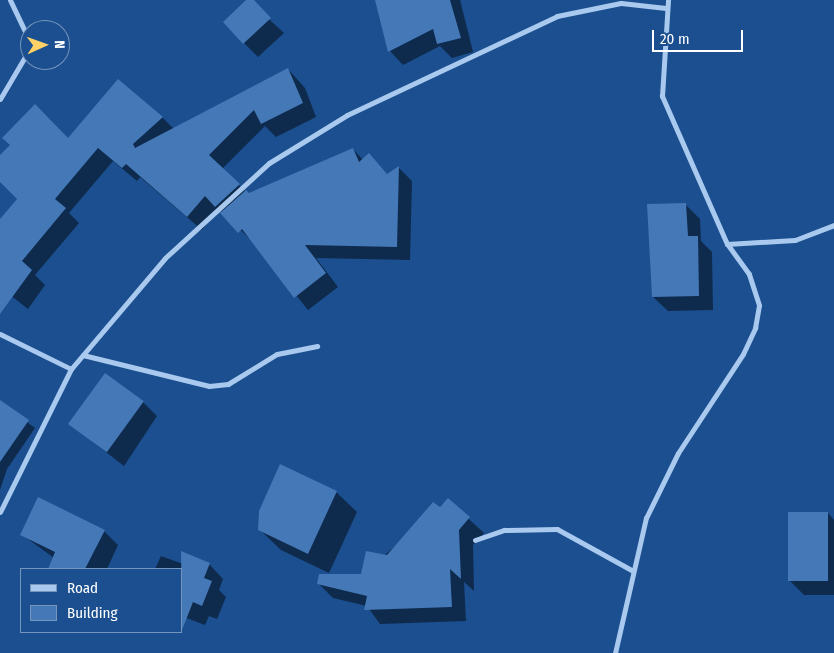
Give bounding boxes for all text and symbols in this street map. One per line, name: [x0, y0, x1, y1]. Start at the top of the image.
north arrow: [20, 20, 70, 70]
scale bar: [654, 20, 745, 52]
text: 20 m: [660, 30, 690, 48]
text: N: [51, 40, 68, 49]
legend: [20, 568, 182, 633]
text: Road: [67, 579, 98, 597]
text: Building: [67, 604, 118, 622]

